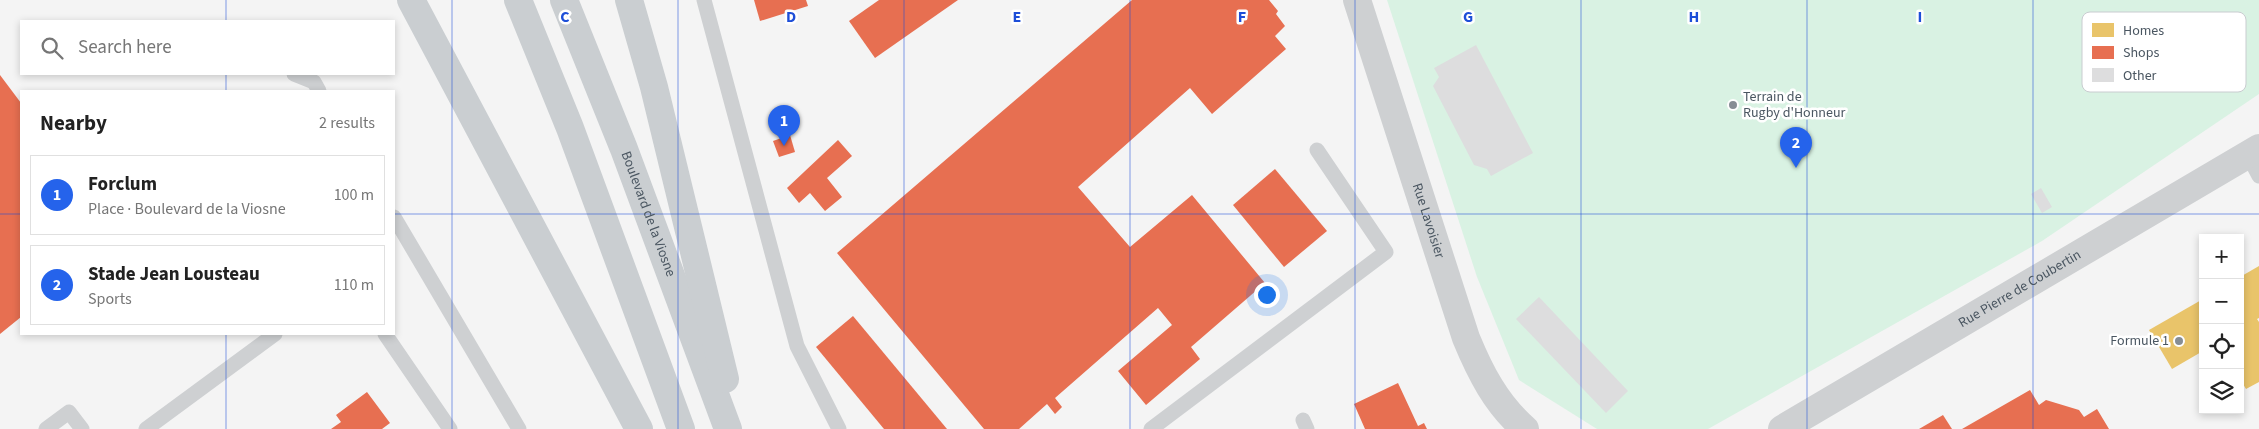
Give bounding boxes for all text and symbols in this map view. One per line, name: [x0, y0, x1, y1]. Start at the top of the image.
text: C: [560, 6, 570, 28]
text: D: [786, 6, 796, 28]
text: E: [1013, 6, 1021, 28]
text: F: [1238, 6, 1246, 28]
text: G: [1463, 6, 1473, 28]
text: H: [1689, 6, 1699, 28]
text: I: [1918, 6, 1922, 28]
legend: [2082, 12, 2246, 92]
search box: [20, 20, 395, 75]
text: Homes: [2123, 21, 2164, 41]
icon: search: [38, 34, 66, 62]
text: Search here: [78, 34, 172, 61]
text: Shops: [2123, 43, 2159, 63]
text: Other: [2123, 66, 2157, 86]
place label: Terrain de Rugby d'Honneur: [1743, 87, 1846, 123]
marker: Terrain de Rugby d'Honneur: [1727, 99, 1739, 111]
pin: 1: [768, 105, 800, 146]
text: Nearby: [40, 108, 107, 138]
text: 2 results: [319, 112, 375, 134]
pin: 2: [1780, 127, 1812, 168]
street label: Boulevard de la Viosne: [616, 148, 681, 280]
text: Forclum: [88, 171, 157, 198]
street label: Rue Lavoisier: [1407, 181, 1450, 261]
text: 1: [53, 184, 61, 206]
text: 100 m: [334, 184, 374, 206]
text: Place · Boulevard de la Viosne: [88, 198, 286, 220]
map controls: [2199, 234, 2244, 414]
button: +: [2199, 234, 2244, 279]
street label: Rue Pierre de Coubertin: [1955, 245, 2085, 333]
text: Stade Jean Lousteau: [88, 261, 260, 288]
text: 2: [53, 274, 61, 296]
text: 110 m: [334, 274, 374, 296]
button: −: [2199, 279, 2244, 324]
your location: [1254, 282, 1280, 308]
text: Sports: [88, 288, 132, 310]
button: locate: [2199, 324, 2244, 369]
place label: Formule 1: [2110, 331, 2169, 351]
marker: Formule 1: [2173, 335, 2185, 347]
button: layers: [2199, 369, 2244, 414]

